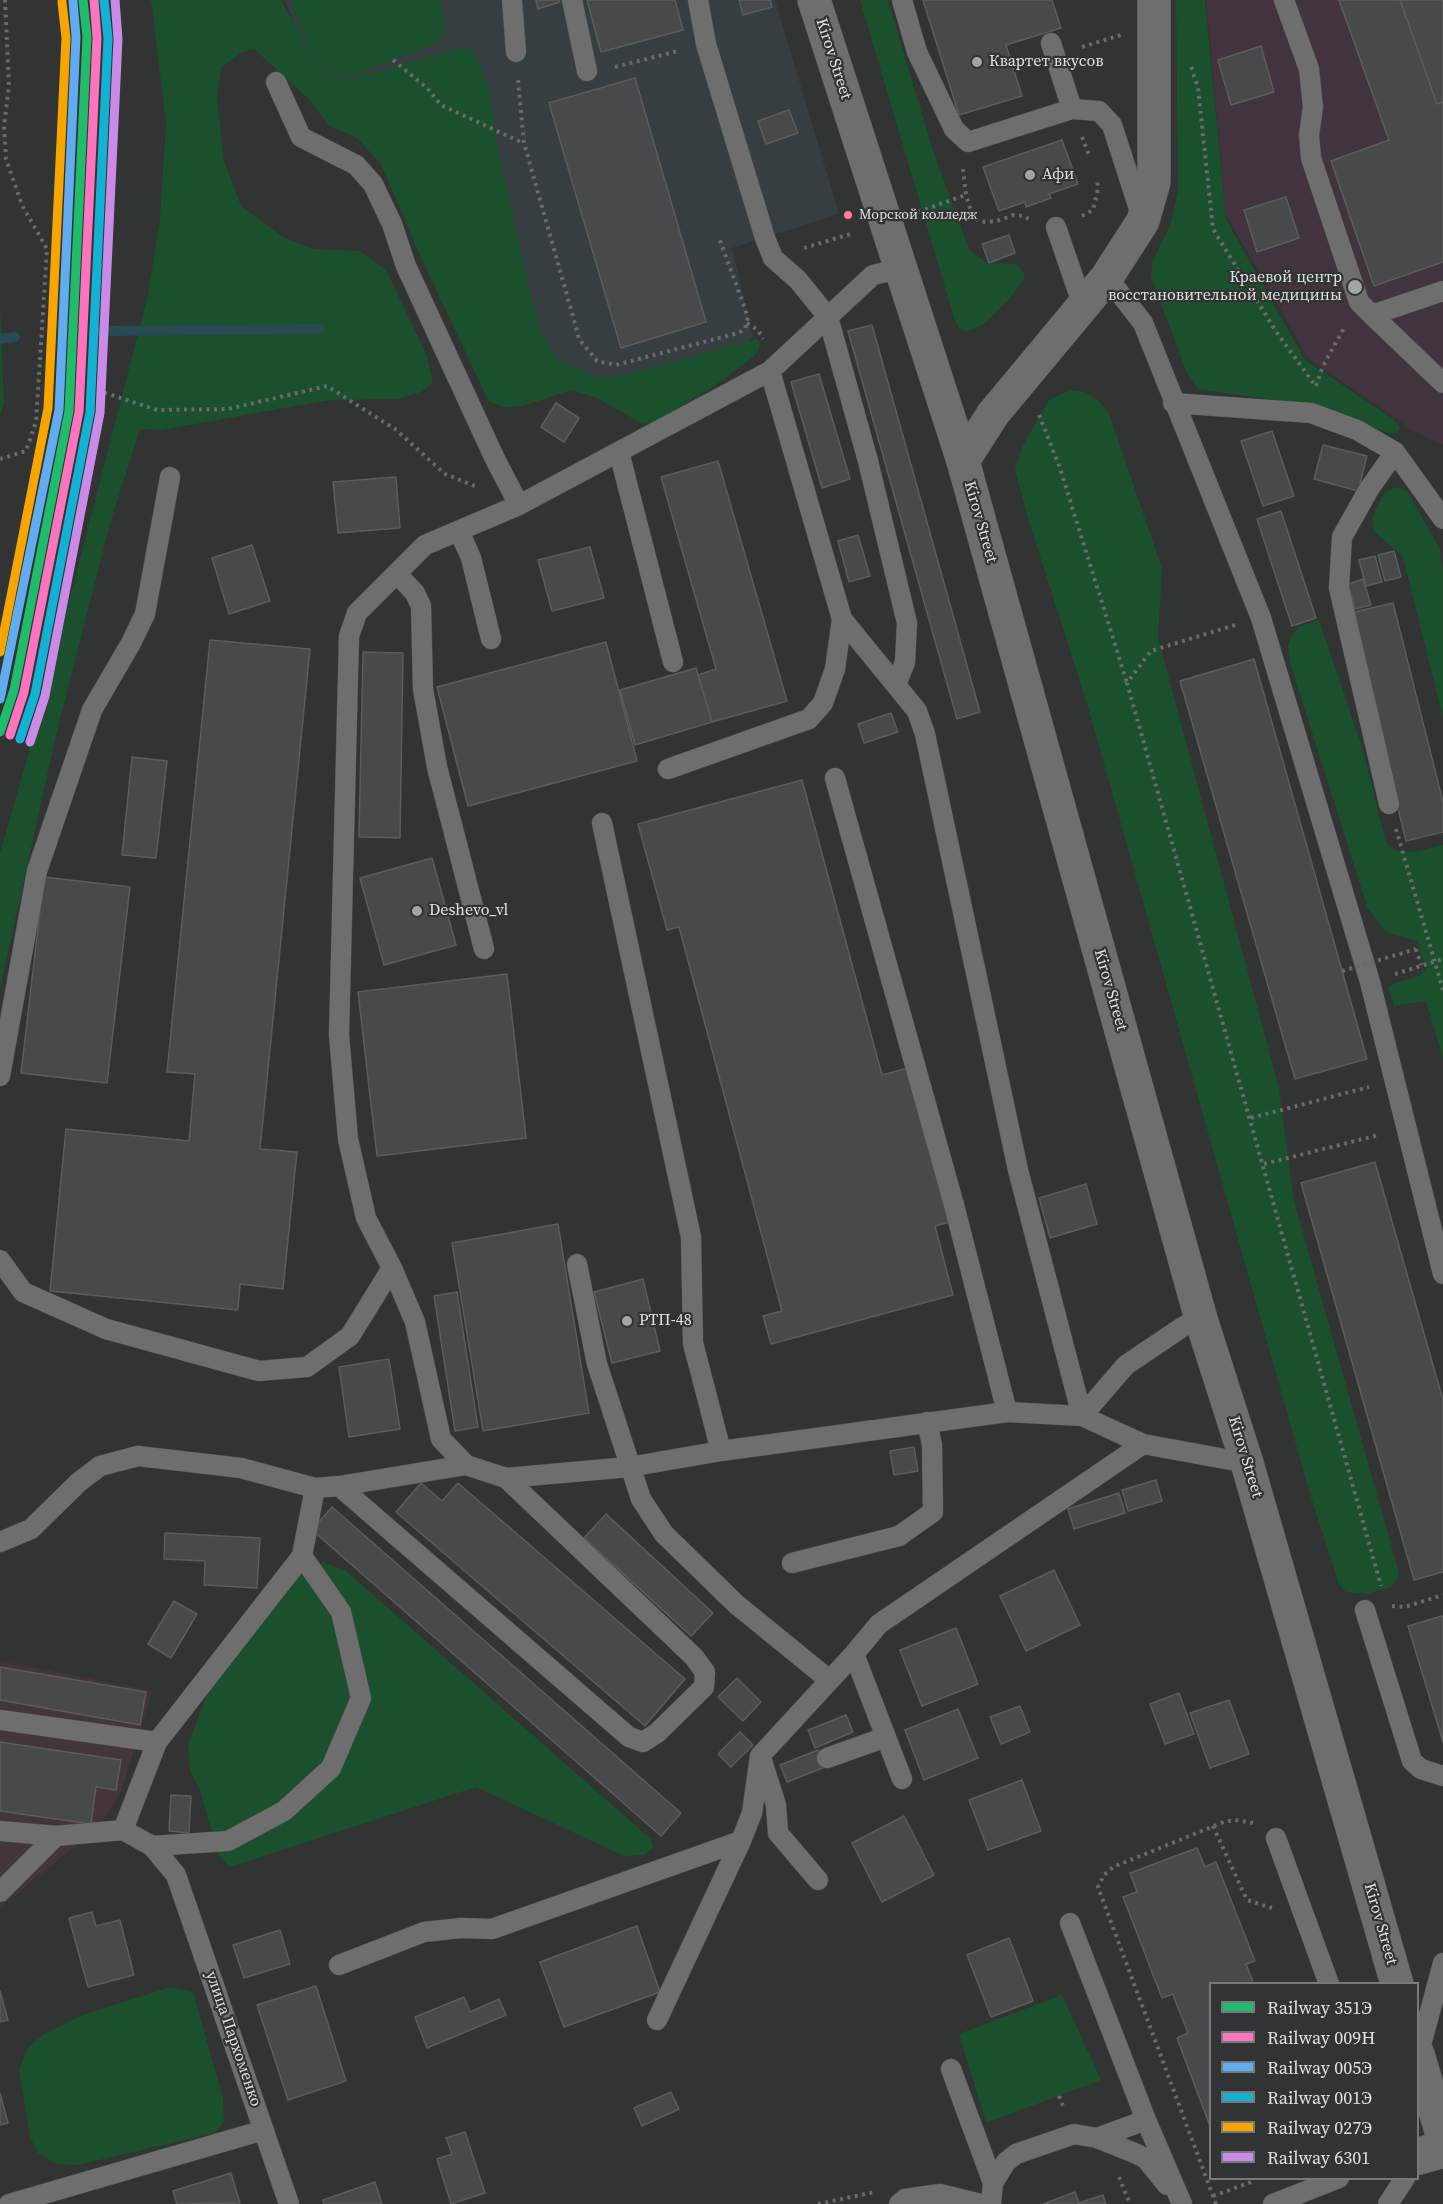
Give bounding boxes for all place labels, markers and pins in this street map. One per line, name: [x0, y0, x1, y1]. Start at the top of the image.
place label: Квартет вкусов: [989, 52, 1104, 72]
marker: Квартет вкусов: [970, 55, 984, 69]
place label: Афи: [1042, 165, 1074, 185]
marker: Афи: [1023, 168, 1037, 182]
place label: Морской колледж: [859, 207, 977, 223]
marker: Морской колледж: [842, 209, 854, 221]
place label: Краевой центр восстановительной медицины: [1108, 268, 1342, 306]
marker: Краевой центр восстановительной медицины: [1346, 278, 1364, 296]
place label: Deshevo_vl: [429, 901, 508, 921]
marker: Deshevo_vl: [410, 904, 424, 918]
place label: РТП-48: [639, 1311, 692, 1331]
marker: РТП-48: [620, 1314, 634, 1328]

